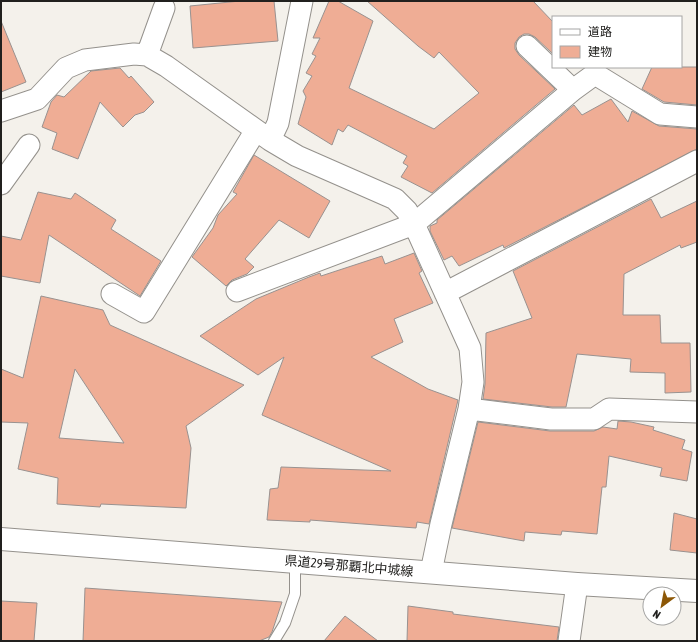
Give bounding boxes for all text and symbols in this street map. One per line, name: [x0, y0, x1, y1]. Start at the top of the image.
legend: [552, 16, 682, 68]
text: 道路: [588, 25, 612, 39]
text: 建物: [588, 45, 612, 59]
street label: 県道29号那覇北中城線: [284, 553, 414, 579]
north arrow: [642, 586, 682, 626]
text: N: [651, 608, 663, 621]

